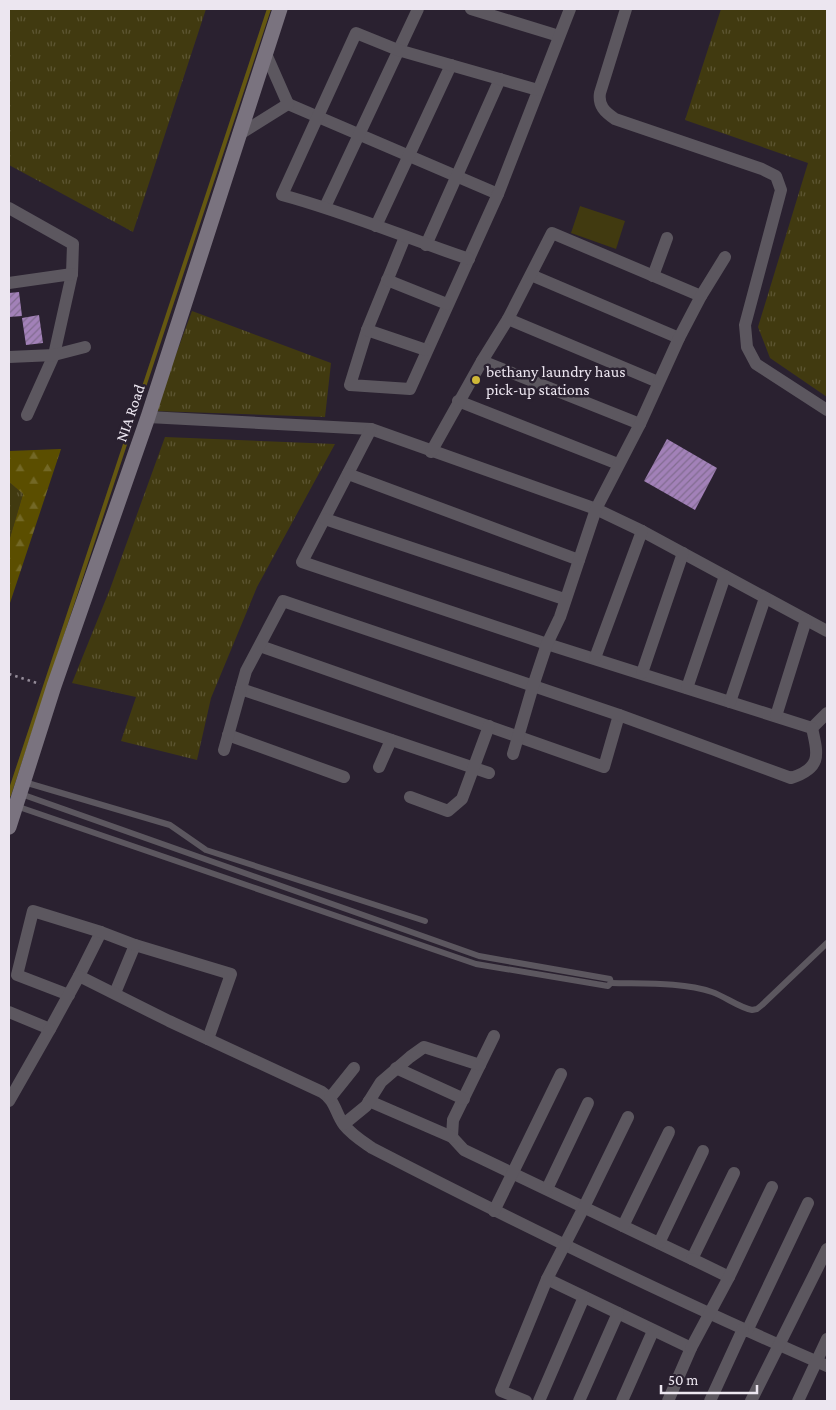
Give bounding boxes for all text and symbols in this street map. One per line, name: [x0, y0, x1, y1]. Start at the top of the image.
place label: bethany laundry haus pick-up stations: [486, 363, 625, 399]
marker: bethany laundry haus pick-up stations: [470, 374, 482, 386]
street label: NIA Road: [112, 381, 148, 444]
scale bar: [661, 1362, 757, 1394]
text: 50 m: [668, 1372, 698, 1388]

